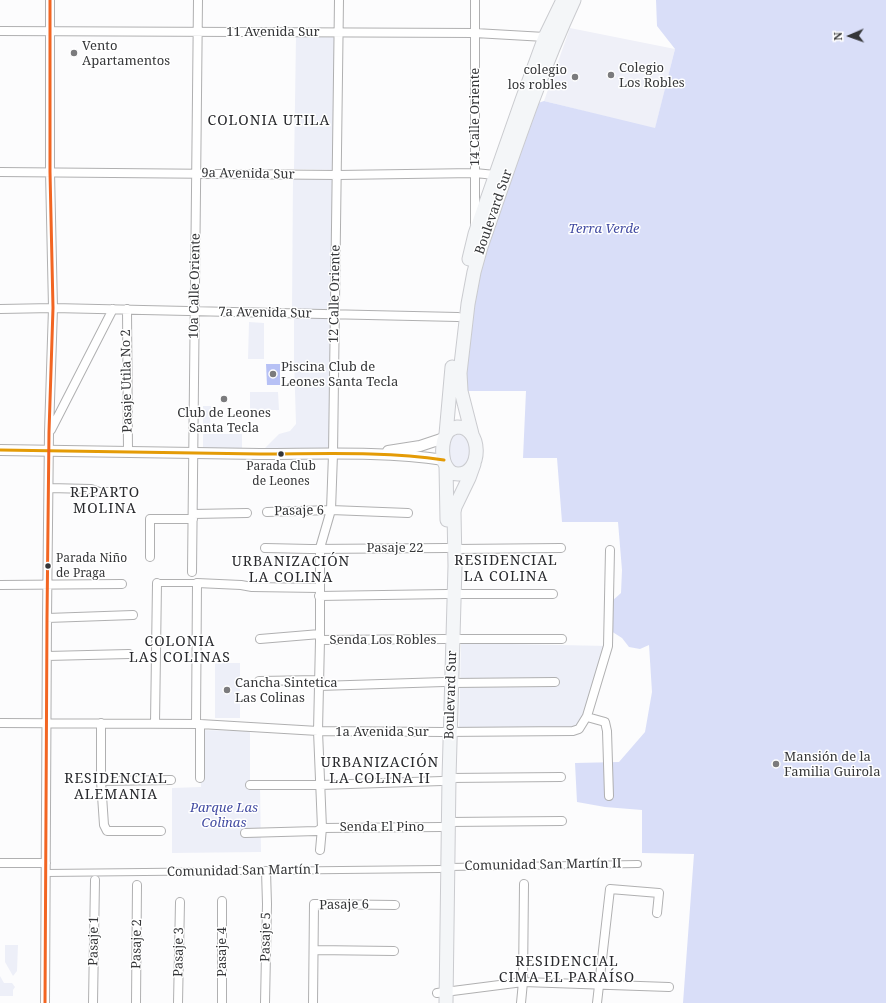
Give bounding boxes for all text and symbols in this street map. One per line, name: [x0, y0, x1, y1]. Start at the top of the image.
north arrow: [830, 16, 870, 56]
street label: 11 Avenida Sur: [226, 24, 320, 40]
text: N: [830, 32, 845, 41]
place label: Vento Apartamentos: [82, 38, 170, 69]
marker: Vento Apartamentos: [69, 48, 79, 58]
place label: Colegio Los Robles: [619, 60, 685, 91]
place label: colegio los robles: [508, 62, 567, 93]
street label: 14 Calle Oriente: [467, 68, 483, 166]
marker: Colegio Los Robles: [606, 70, 616, 80]
marker: colegio los robles: [570, 72, 580, 82]
district label: COLONIA UTILA: [208, 113, 330, 129]
street label: 9a Avenida Sur: [201, 165, 295, 183]
street label: Boulevard Sur: [472, 167, 516, 257]
park label: Terra Verde: [569, 221, 639, 237]
street label: 10a Calle Oriente: [186, 233, 204, 339]
street label: 12 Calle Oriente: [326, 245, 344, 343]
street label: 7a Avenida Sur: [218, 304, 312, 322]
street label: Pasaje Utila No 2: [118, 329, 136, 433]
place label: Piscina Club de Leones Santa Tecla: [281, 359, 398, 390]
marker: Piscina Club de Leones Santa Tecla: [268, 369, 278, 379]
marker: Club de Leones Santa Tecla: [219, 394, 229, 404]
place label: Club de Leones Santa Tecla: [177, 405, 271, 436]
marker: Parada Club de Leones: [276, 449, 286, 459]
place label: Parada Club de Leones: [246, 460, 316, 488]
district label: REPARTO MOLINA: [70, 485, 140, 518]
street label: Pasaje 6: [274, 503, 324, 519]
street label: Pasaje 22: [366, 540, 424, 556]
place label: Parada Niño de Praga: [56, 552, 127, 580]
district label: RESIDENCIAL LA COLINA: [454, 553, 558, 586]
district label: URBANIZACIÓN LA COLINA: [232, 554, 350, 586]
marker: Parada Niño de Praga: [43, 561, 53, 571]
street label: Senda Los Robles: [330, 632, 436, 648]
district label: COLONIA LAS COLINAS: [129, 634, 231, 666]
street label: Boulevard Sur: [442, 650, 460, 740]
place label: Cancha Sintetica Las Colinas: [235, 675, 338, 706]
marker: Cancha Sintetica Las Colinas: [222, 685, 232, 695]
street label: 1a Avenida Sur: [335, 724, 429, 740]
place label: Mansión de la Familia Guirola: [784, 749, 880, 780]
district label: URBANIZACIÓN LA COLINA II: [321, 755, 439, 788]
marker: Mansión de la Familia Guirola: [771, 759, 781, 769]
district label: RESIDENCIAL ALEMANIA: [64, 771, 168, 804]
park label: Parque Las Colinas: [190, 800, 258, 831]
street label: Senda El Pino: [340, 819, 424, 835]
street label: Comunidad San Martín II: [464, 856, 622, 874]
street label: Comunidad San Martín I: [167, 862, 319, 880]
street label: Pasaje 6: [319, 897, 369, 913]
street label: Pasaje 5: [258, 912, 274, 962]
street label: Pasaje 1: [86, 916, 102, 966]
street label: Pasaje 2: [129, 919, 145, 969]
street label: Pasaje 3: [171, 927, 187, 977]
street label: Pasaje 4: [214, 927, 230, 977]
district label: RESIDENCIAL CIMA EL PARAÍSO: [499, 954, 635, 986]

